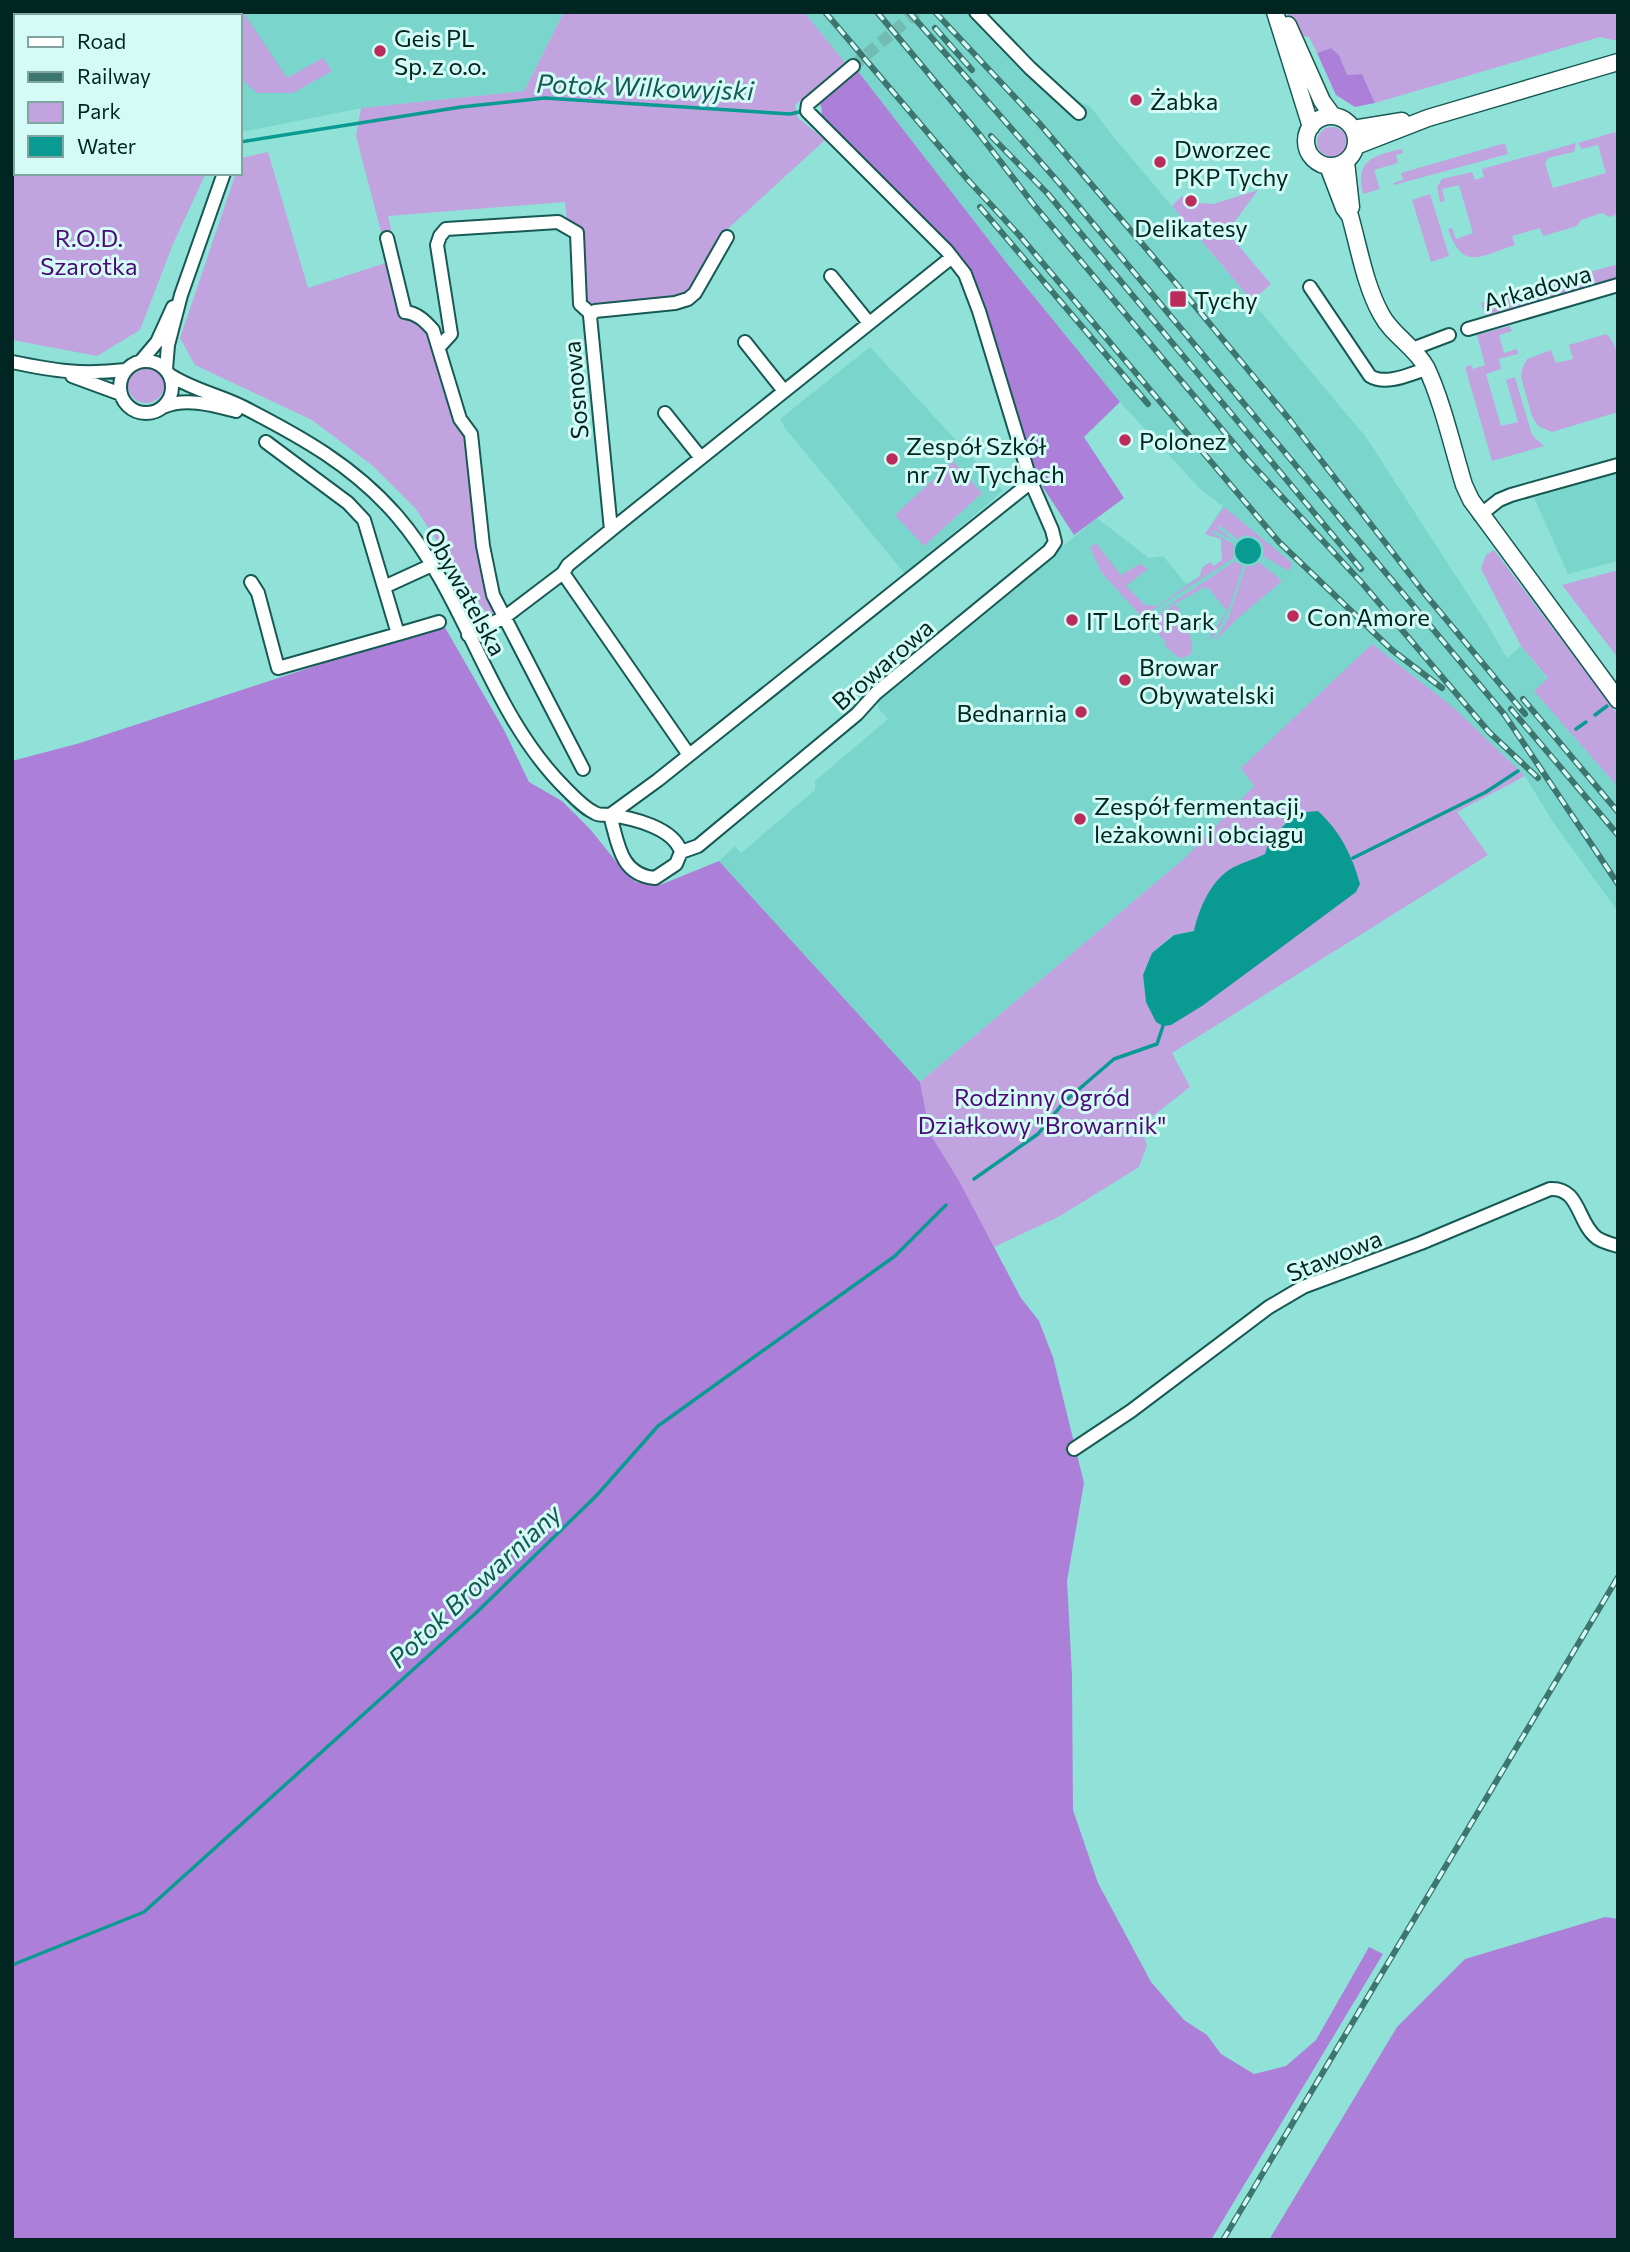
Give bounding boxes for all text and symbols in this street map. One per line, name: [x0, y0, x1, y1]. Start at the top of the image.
legend: [14, 14, 242, 175]
place label: Geis PL Sp. z o.o.: [394, 23, 487, 80]
text: Road: [77, 28, 126, 53]
marker: Geis PL Sp. z o.o.: [372, 43, 388, 59]
text: Railway: [77, 63, 151, 88]
water label: Potok Wilkowyjski: [536, 67, 756, 105]
place label: Żabka: [1150, 86, 1218, 115]
marker: Żabka: [1128, 92, 1144, 108]
text: Park: [77, 98, 121, 123]
text: Water: [77, 133, 136, 158]
place label: Dworzec PKP Tychy: [1174, 134, 1288, 191]
marker: Dworzec PKP Tychy: [1152, 154, 1168, 170]
marker: Delikatesy: [1183, 193, 1199, 209]
place label: Delikatesy: [1134, 213, 1248, 242]
park label: R.O.D. Szarotka: [40, 223, 138, 280]
street label: Arkadowa: [1480, 258, 1594, 316]
place label: Tychy: [1194, 285, 1258, 314]
marker: Tychy: [1168, 289, 1188, 309]
street label: Sosnowa: [556, 340, 594, 440]
place label: Polonez: [1139, 426, 1227, 455]
place label: Zespół Szkół nr 7 w Tychach: [906, 431, 1065, 488]
marker: Polonez: [1117, 432, 1133, 448]
marker: Zespół Szkół nr 7 w Tychach: [884, 451, 900, 467]
street label: Obywatelska: [419, 522, 513, 660]
place label: Con Amore: [1307, 602, 1430, 631]
place label: IT Loft Park: [1086, 606, 1215, 635]
marker: Con Amore: [1285, 608, 1301, 624]
street label: Browarowa: [825, 612, 939, 716]
marker: IT Loft Park: [1064, 612, 1080, 628]
place label: Browar Obywatelski: [1139, 652, 1275, 709]
marker: Browar Obywatelski: [1117, 672, 1133, 688]
place label: Bednarnia: [957, 698, 1067, 727]
marker: Bednarnia: [1073, 704, 1089, 720]
place label: Zespół fermentacji, leżakowni i obciągu: [1094, 791, 1305, 848]
marker: Zespół fermentacji, leżakowni i obciągu: [1072, 811, 1088, 827]
park label: Rodzinny Ogród Działkowy "Browarnik": [918, 1082, 1166, 1139]
street label: Stawowa: [1282, 1223, 1386, 1287]
water label: Potok Browarniany: [381, 1496, 568, 1673]

